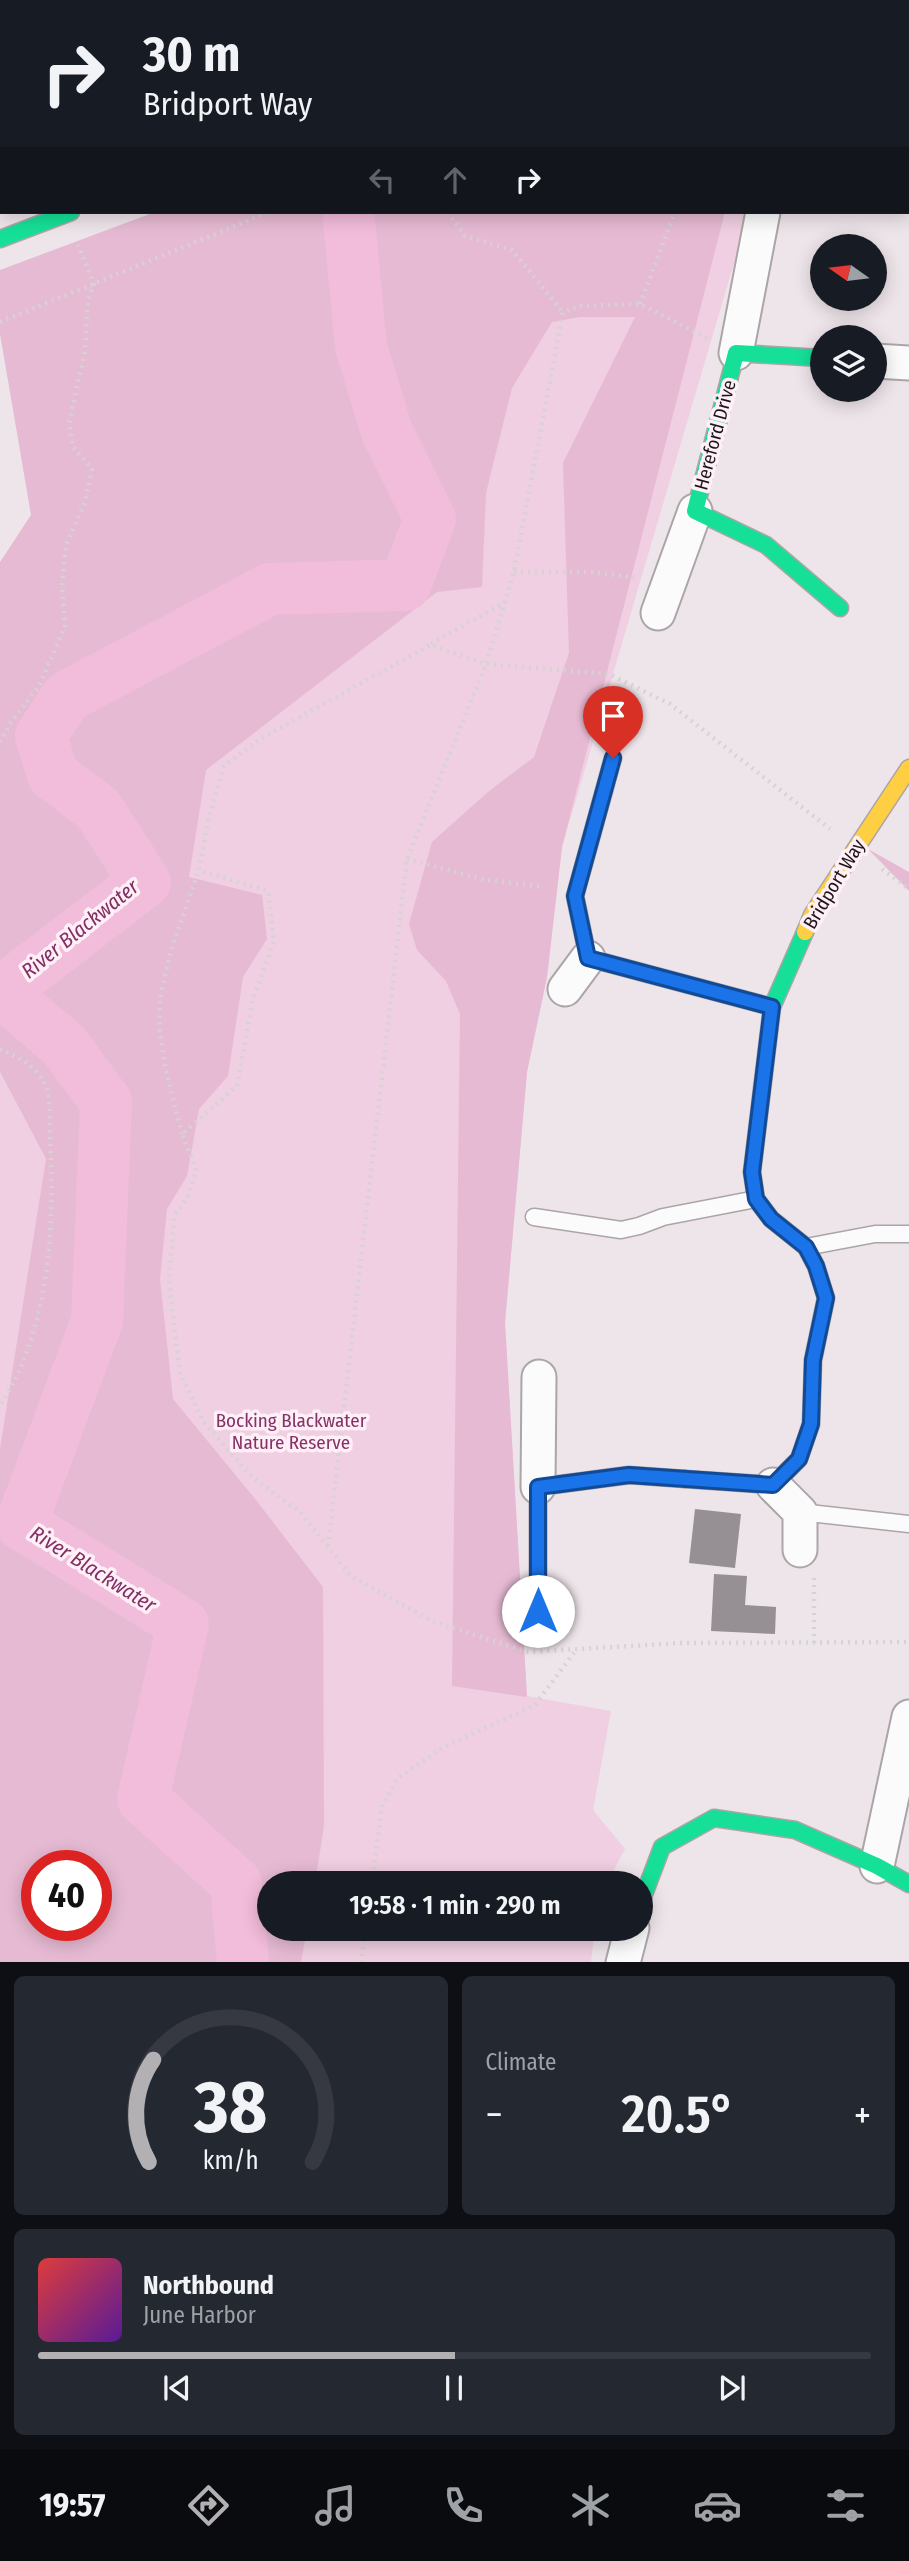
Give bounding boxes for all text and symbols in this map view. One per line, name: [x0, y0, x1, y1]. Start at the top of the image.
text: 30 m: [143, 25, 241, 84]
icon: right: [28, 28, 119, 119]
text: Bridport Way: [143, 85, 312, 123]
icon: left: [363, 161, 401, 199]
icon: ahead: [436, 161, 474, 199]
icon: right: [509, 161, 547, 199]
north arrow: [810, 234, 887, 312]
map controls: [810, 234, 887, 402]
button: layers: [810, 325, 887, 402]
street label: Hereford Drive: [689, 377, 741, 493]
pin: [583, 686, 643, 758]
icon: arrive: [594, 697, 632, 735]
street label: Bridport Way: [798, 835, 870, 933]
water label: River Blackwater: [16, 873, 144, 984]
park label: Bocking Blackwater Nature Reserve: [216, 1409, 367, 1454]
water label: River Blackwater: [25, 1520, 161, 1618]
position arrow: [501, 1574, 575, 1648]
speed limit sign: 40: [21, 1850, 112, 1941]
text: 19:58 · 1 min · 290 m: [349, 1890, 561, 1921]
text: Climate: [486, 2048, 556, 2076]
text: 38: [193, 2064, 267, 2151]
text: 20.5°: [622, 2083, 735, 2146]
text: −: [486, 2092, 503, 2138]
text: +: [854, 2092, 871, 2138]
text: km/h: [203, 2145, 259, 2175]
text: Northbound: [143, 2270, 274, 2301]
text: June Harbor: [143, 2301, 256, 2329]
icon: previous: [158, 2369, 196, 2407]
icon: pause: [435, 2369, 473, 2407]
icon: next: [713, 2369, 751, 2407]
icon: directions: [184, 2481, 233, 2530]
icon: music: [311, 2481, 360, 2530]
icon: phone: [439, 2481, 488, 2530]
icon: climate: [566, 2481, 615, 2530]
icon: car: [693, 2481, 742, 2530]
icon: filters: [821, 2481, 870, 2530]
text: 19:57: [39, 2486, 105, 2524]

